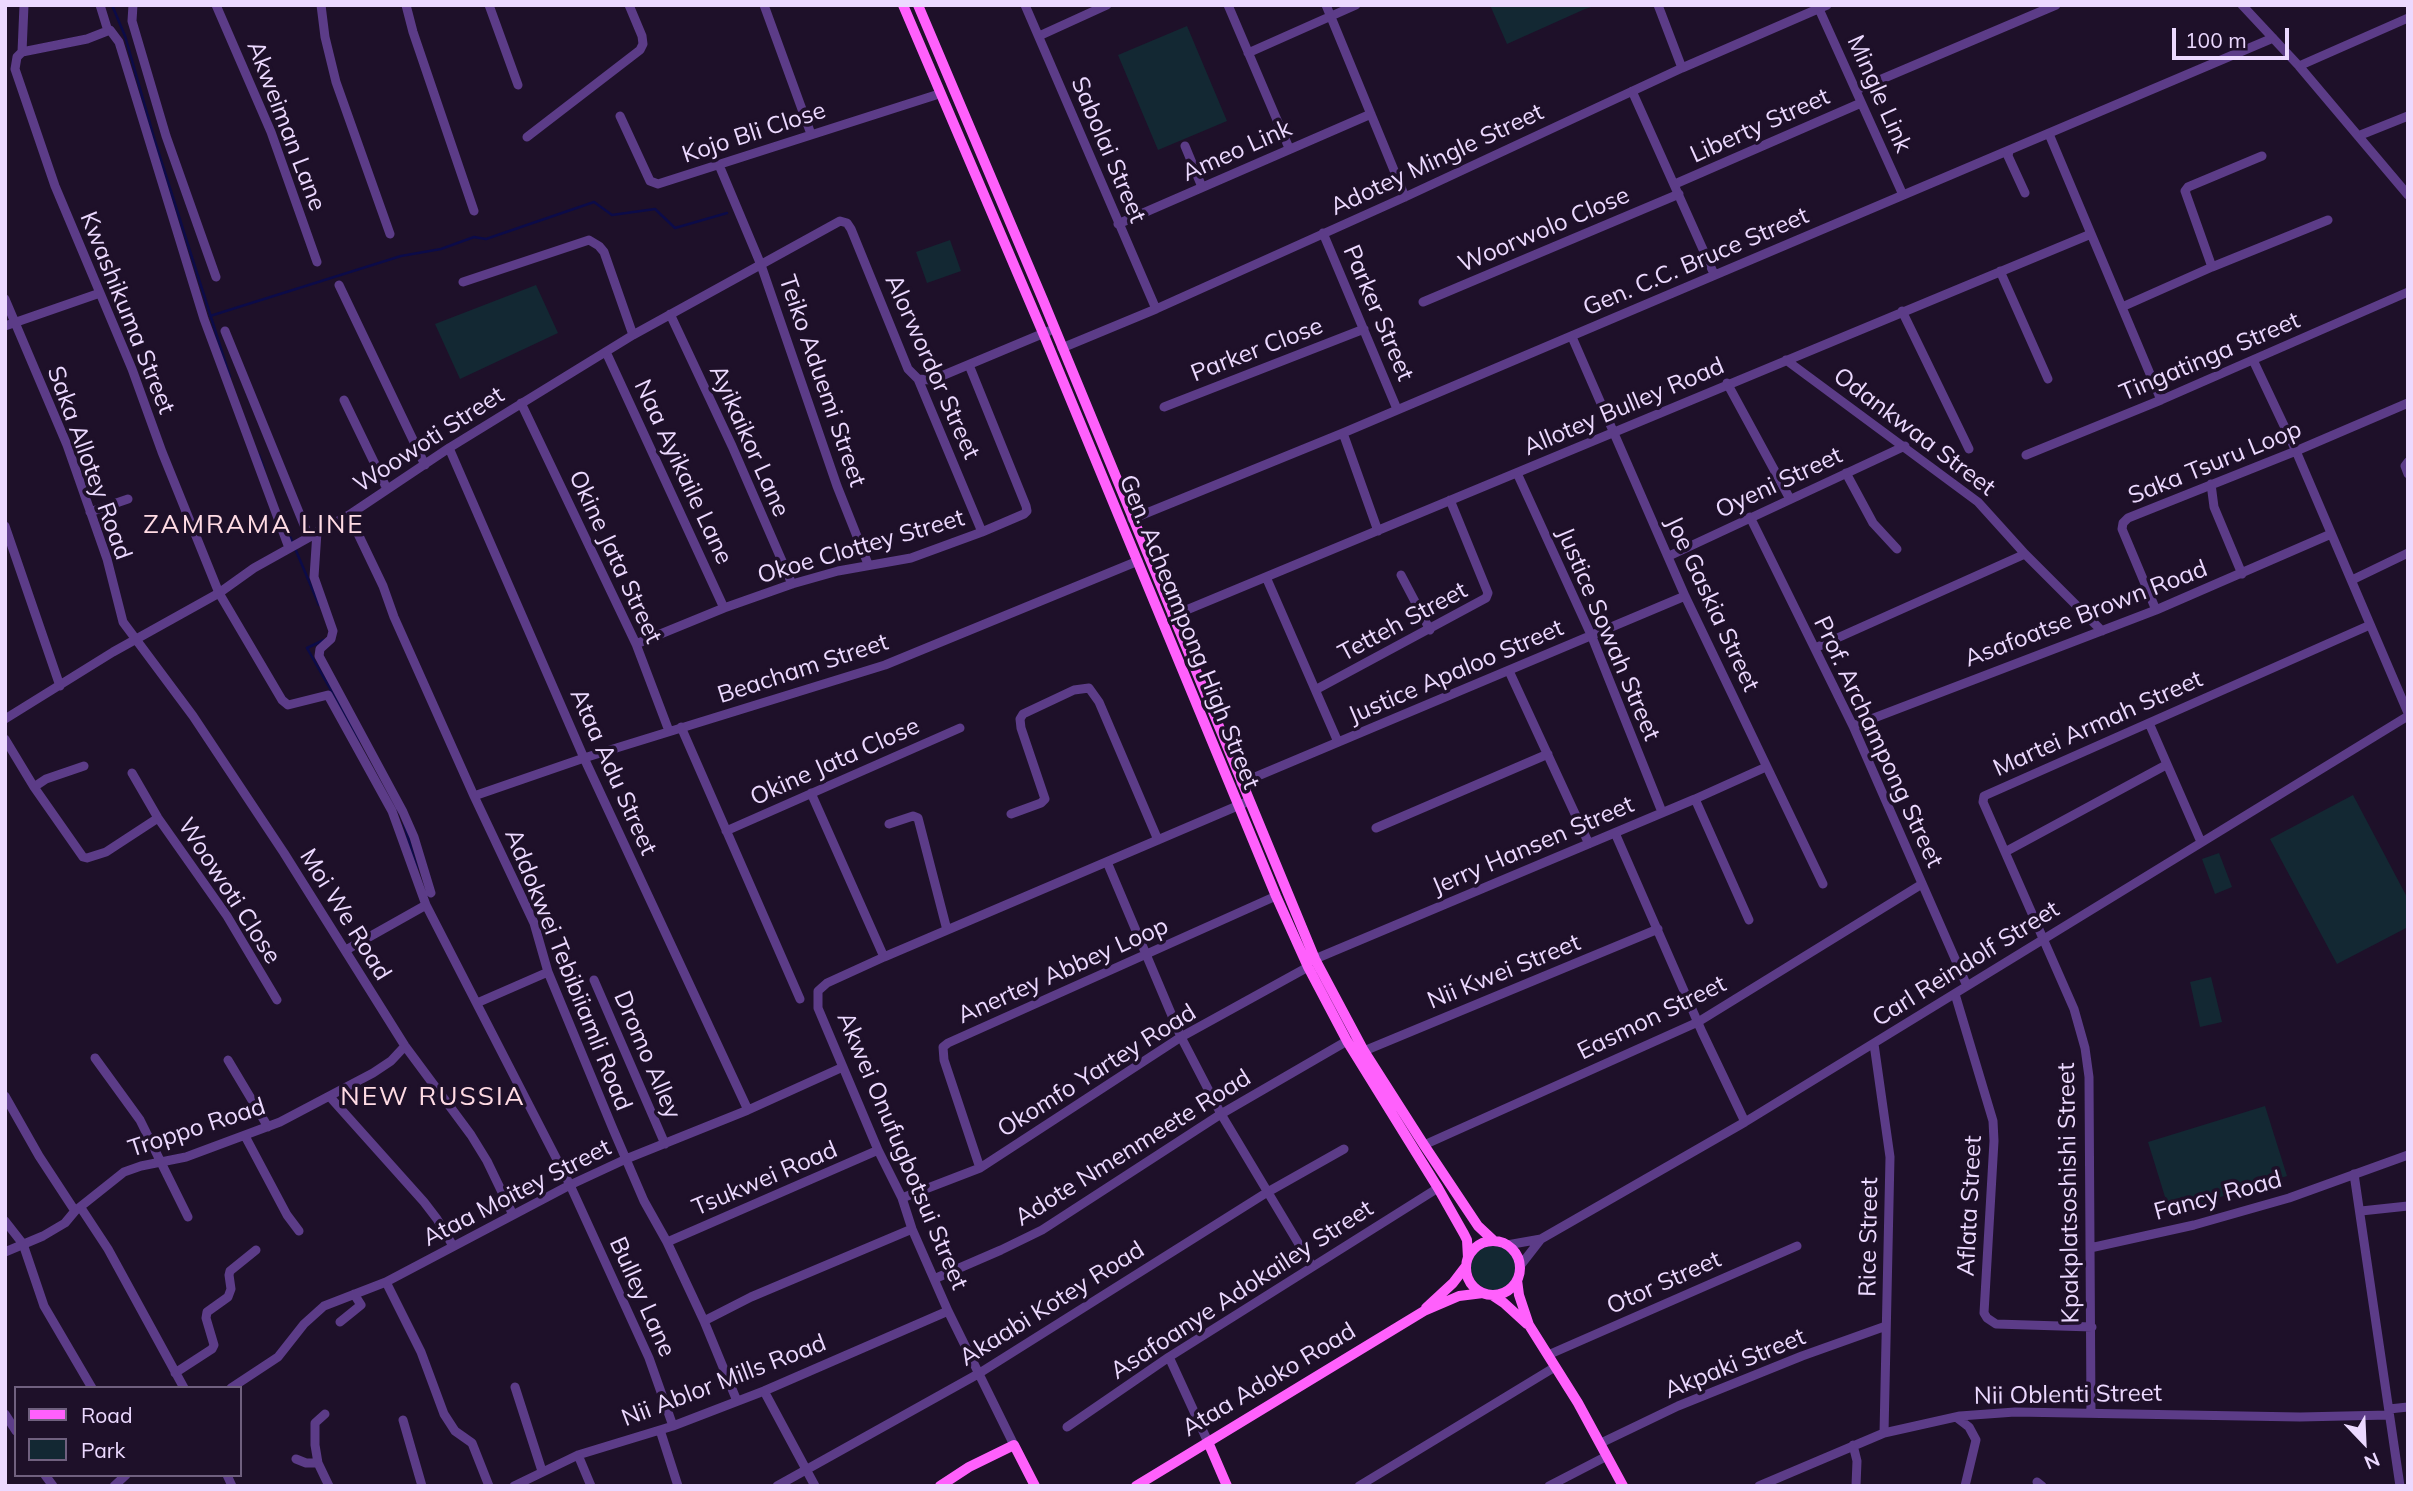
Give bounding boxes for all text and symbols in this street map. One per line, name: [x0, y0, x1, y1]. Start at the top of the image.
scale bar: [2175, 14, 2292, 58]
text: 100 m: [2185, 27, 2247, 53]
street label: Mingle Link: [1840, 31, 1918, 157]
street label: Akweiman Lane: [240, 37, 332, 215]
street label: Sabolai Street: [1064, 73, 1152, 227]
street label: Liberty Street: [1686, 82, 1834, 170]
street label: Kojo Bli Close: [679, 96, 829, 170]
street label: Adotey Mingle Street: [1326, 98, 1548, 222]
street label: Ameo Link: [1178, 114, 1296, 188]
street label: Woorwolo Close: [1454, 181, 1634, 279]
street label: Gen. C.C. Bruce Street: [1579, 201, 1813, 323]
street label: Kwashikuma Street: [73, 208, 181, 418]
street label: Parker Street: [1336, 241, 1420, 385]
street label: Alorwordor Street: [878, 270, 986, 464]
street label: Teiko Aduemi Street: [772, 272, 872, 490]
street label: Tingatinga Street: [2116, 306, 2304, 408]
street label: Parker Close: [1187, 312, 1327, 388]
street label: Allotey Bulley Road: [1519, 352, 1729, 462]
street label: Ayikaikor Lane: [703, 361, 795, 521]
street label: Saka Allotey Road: [41, 362, 137, 564]
street label: Odankwaa Street: [1827, 362, 2001, 502]
street label: Naa Ayikaile Lane: [628, 375, 738, 569]
street label: Woowoti Street: [348, 381, 510, 499]
street label: Saka Tsuru Loop: [2124, 415, 2306, 511]
street label: Oyeni Street: [1711, 441, 1847, 525]
street label: Okine Jata Street: [562, 466, 668, 648]
street label: Gen. Acheampong High Street: [1113, 471, 1265, 793]
street label: Okoe Clottey Street: [754, 504, 968, 590]
district label: ZAMRAMA LINE: [145, 509, 363, 541]
street label: Joe Gaskia Street: [1659, 512, 1765, 696]
street label: Justice Sowah Street: [1550, 523, 1666, 745]
street label: Asafoatse Brown Road: [1961, 554, 2211, 674]
street label: Tetteh Street: [1334, 576, 1472, 668]
street label: Prof. Archampong Street: [1807, 612, 1949, 872]
street label: Justice Apaloo Street: [1344, 614, 1568, 730]
street label: Beacham Street: [714, 628, 892, 710]
street label: Martei Armah Street: [1989, 665, 2207, 783]
street label: Ataa Adu Street: [563, 684, 663, 860]
street label: Okine Jata Close: [746, 712, 924, 812]
street label: Jerry Hansen Street: [1428, 790, 1638, 902]
street label: Woowoti Close: [171, 813, 287, 969]
street label: Addokwei Tebibiiamli Road: [498, 825, 638, 1115]
street label: Moi We Road: [293, 844, 397, 986]
street label: Carl Reindolf Street: [1867, 895, 2065, 1033]
street label: Anertey Abbey Loop: [953, 912, 1173, 1030]
street label: Nii Kwei Street: [1423, 928, 1585, 1016]
street label: Easmon Street: [1573, 970, 1731, 1066]
street label: Dromo Alley: [607, 987, 687, 1123]
street label: Okomfo Yartey Road: [992, 998, 1202, 1144]
street label: Akwei Onufugbotsui Street: [830, 1008, 974, 1294]
street label: Kpakplatsoshishi Street: [2052, 1062, 2086, 1324]
street label: Adote Nmenmeete Road: [1010, 1063, 1256, 1233]
district label: NEW RUSSIA: [342, 1081, 524, 1113]
street label: Troppo Road: [125, 1092, 269, 1164]
street label: Ataa Moitey Street: [418, 1133, 616, 1253]
street label: Tsukwei Road: [688, 1135, 842, 1223]
street label: Aflata Street: [1952, 1135, 1988, 1277]
street label: Fancy Road: [2151, 1165, 2285, 1227]
street label: Rice Street: [1854, 1177, 1884, 1297]
street label: Asafoanye Adokailey Street: [1105, 1194, 1379, 1386]
street label: Bulley Lane: [603, 1233, 681, 1361]
street label: Akaabi Kotey Road: [954, 1235, 1150, 1373]
street label: Otor Street: [1602, 1245, 1726, 1321]
street label: Ataa Adoko Road: [1177, 1317, 1361, 1443]
street label: Akpaki Street: [1660, 1323, 1810, 1405]
street label: Nii Ablor Mills Road: [618, 1329, 830, 1433]
street label: Nii Oblenti Street: [1974, 1379, 2162, 1411]
legend: [14, 1386, 242, 1477]
text: Road: [81, 1402, 132, 1428]
north arrow: [2329, 1407, 2399, 1477]
text: Park: [81, 1437, 125, 1463]
text: N: [2361, 1447, 2384, 1475]

